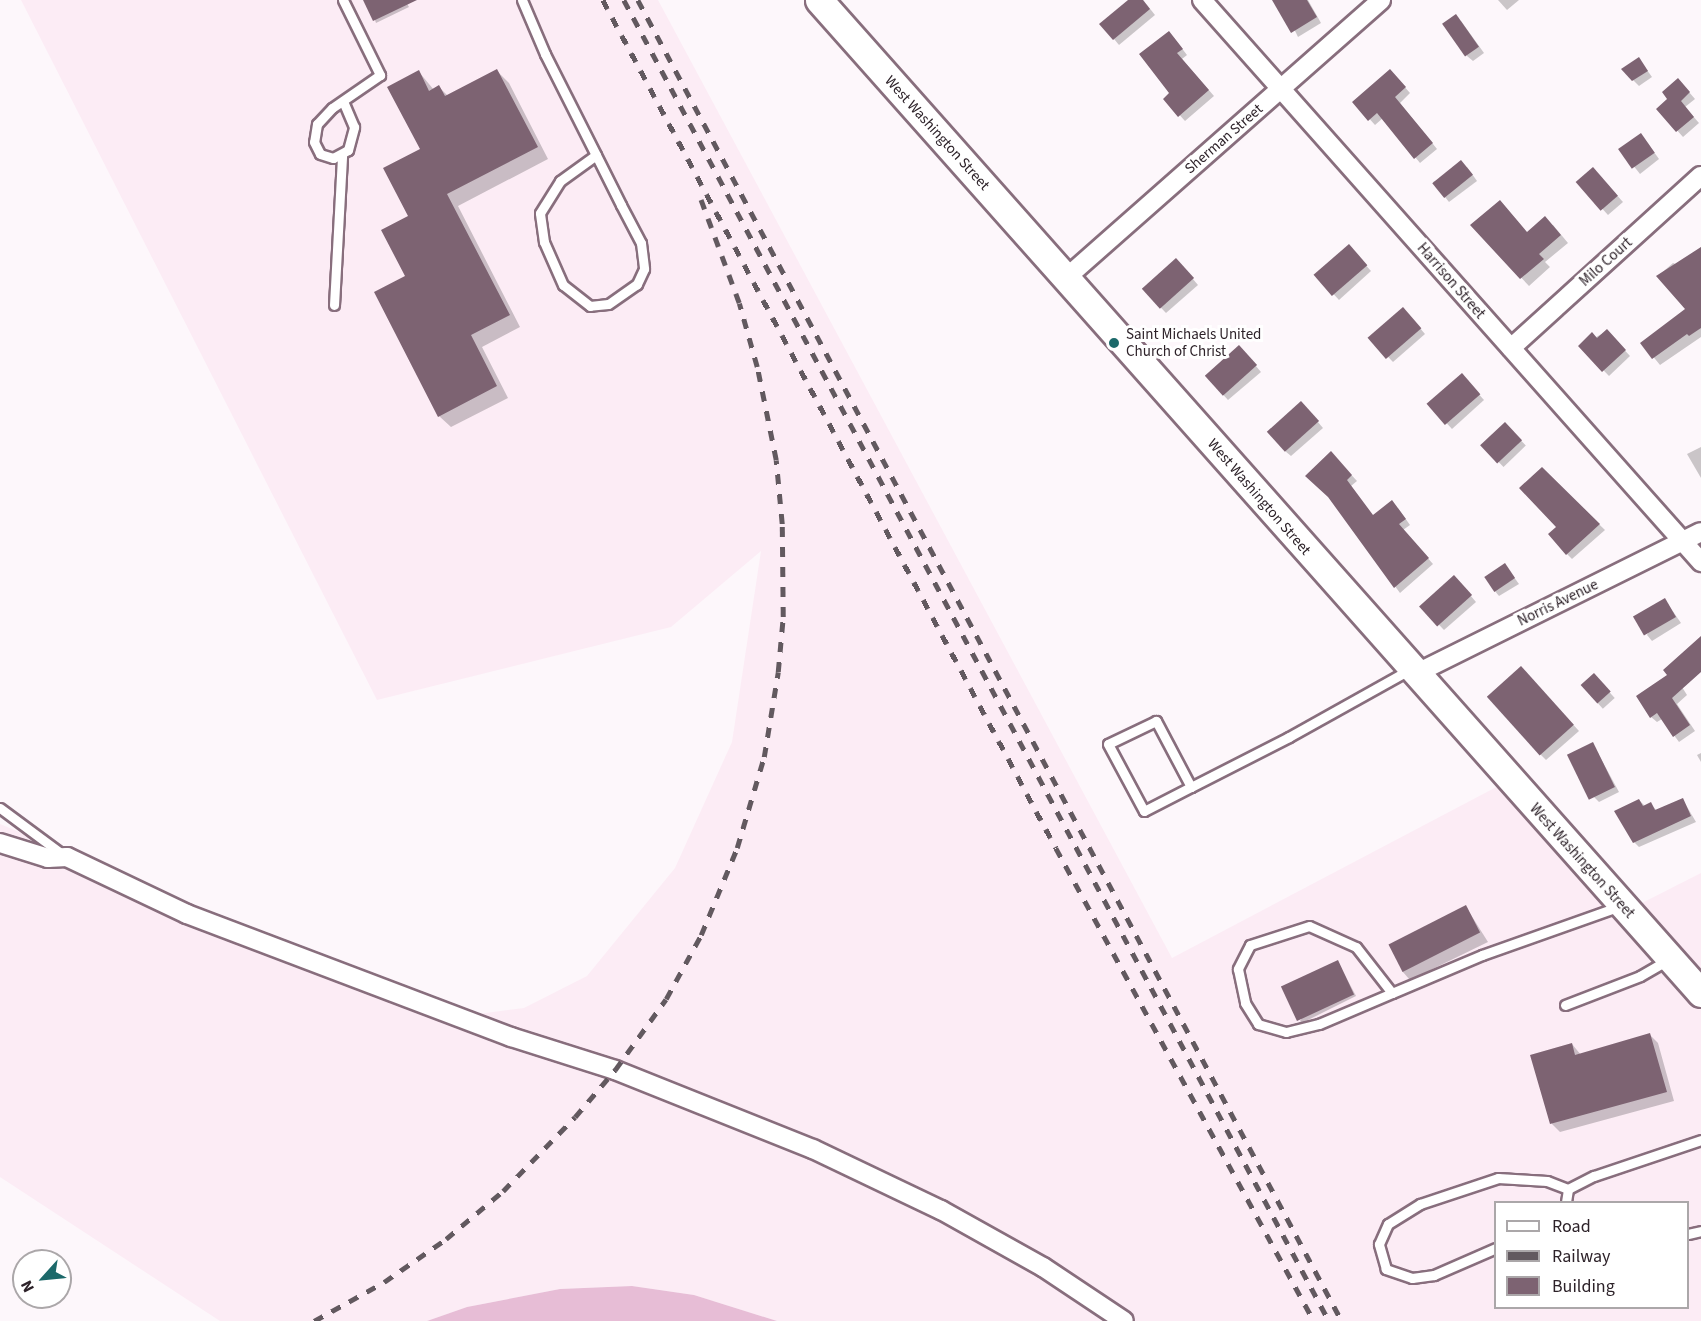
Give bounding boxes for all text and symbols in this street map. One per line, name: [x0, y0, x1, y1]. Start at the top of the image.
street label: West Washington Street: [881, 72, 993, 194]
street label: Sherman Street: [1181, 100, 1267, 178]
street label: Milo Court: [1576, 234, 1636, 290]
street label: Harrison Street: [1413, 239, 1489, 323]
place label: Saint Michaels United Church of Christ: [1126, 325, 1261, 360]
marker: Saint Michaels United Church of Christ: [1107, 336, 1121, 350]
street label: West Washington Street: [1204, 435, 1314, 559]
street label: Norris Avenue: [1515, 576, 1601, 630]
street label: West Washington Street: [1526, 800, 1638, 922]
legend: [1494, 1201, 1689, 1309]
text: Road: [1552, 1214, 1591, 1239]
text: Railway: [1552, 1244, 1611, 1269]
north arrow: [12, 1249, 72, 1309]
text: Building: [1552, 1274, 1615, 1299]
text: N: [16, 1277, 40, 1296]

